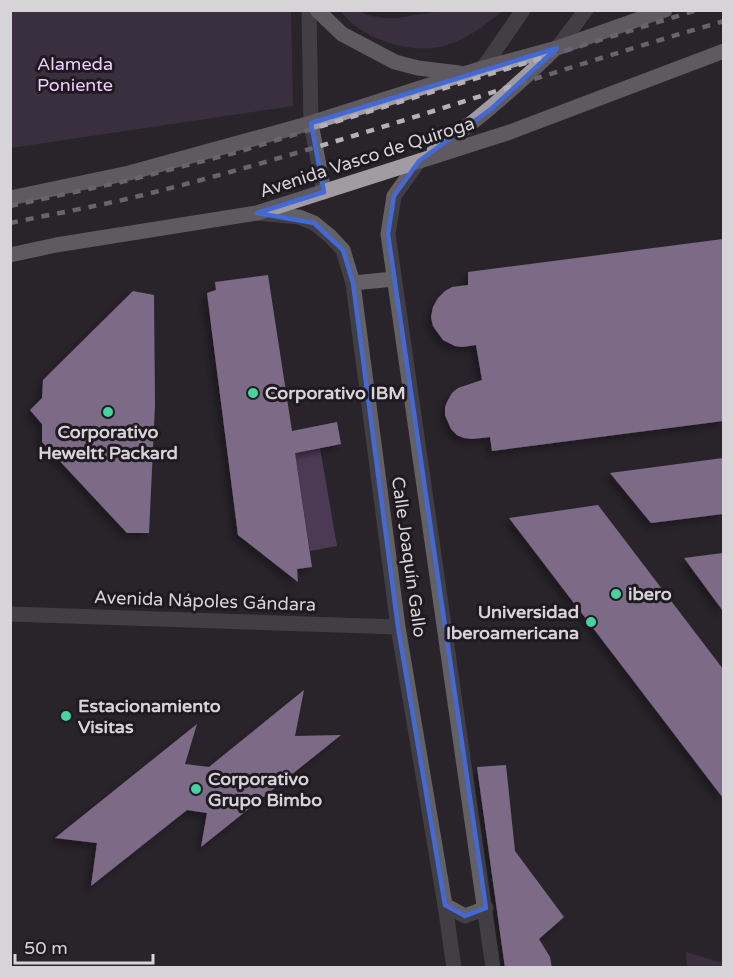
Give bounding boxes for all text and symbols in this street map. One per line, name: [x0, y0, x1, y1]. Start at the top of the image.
park label: Alameda Poniente: [37, 53, 113, 96]
street label: Avenida Vasco de Quiroga: [257, 112, 477, 202]
place label: Corporativo IBM: [265, 382, 406, 404]
marker: Corporativo IBM: [246, 386, 260, 400]
marker: Corporativo Heweltt Packard: [101, 405, 115, 419]
place label: Corporativo Heweltt Packard: [38, 421, 178, 464]
street label: Calle Joaquín Gallo: [387, 475, 431, 639]
place label: ibero: [628, 583, 672, 605]
street label: Avenida Nápoles Gándara: [94, 586, 316, 616]
marker: ibero: [609, 587, 623, 601]
place label: Universidad Iberoamericana: [446, 601, 579, 644]
marker: Universidad Iberoamericana: [584, 615, 598, 629]
place label: Estacionamiento Visitas: [78, 695, 221, 738]
marker: Estacionamiento Visitas: [59, 709, 73, 723]
place label: Corporativo Grupo Bimbo: [208, 768, 322, 811]
marker: Corporativo Grupo Bimbo: [189, 782, 203, 796]
scale bar: [15, 927, 153, 965]
text: 50 m: [24, 937, 68, 959]

